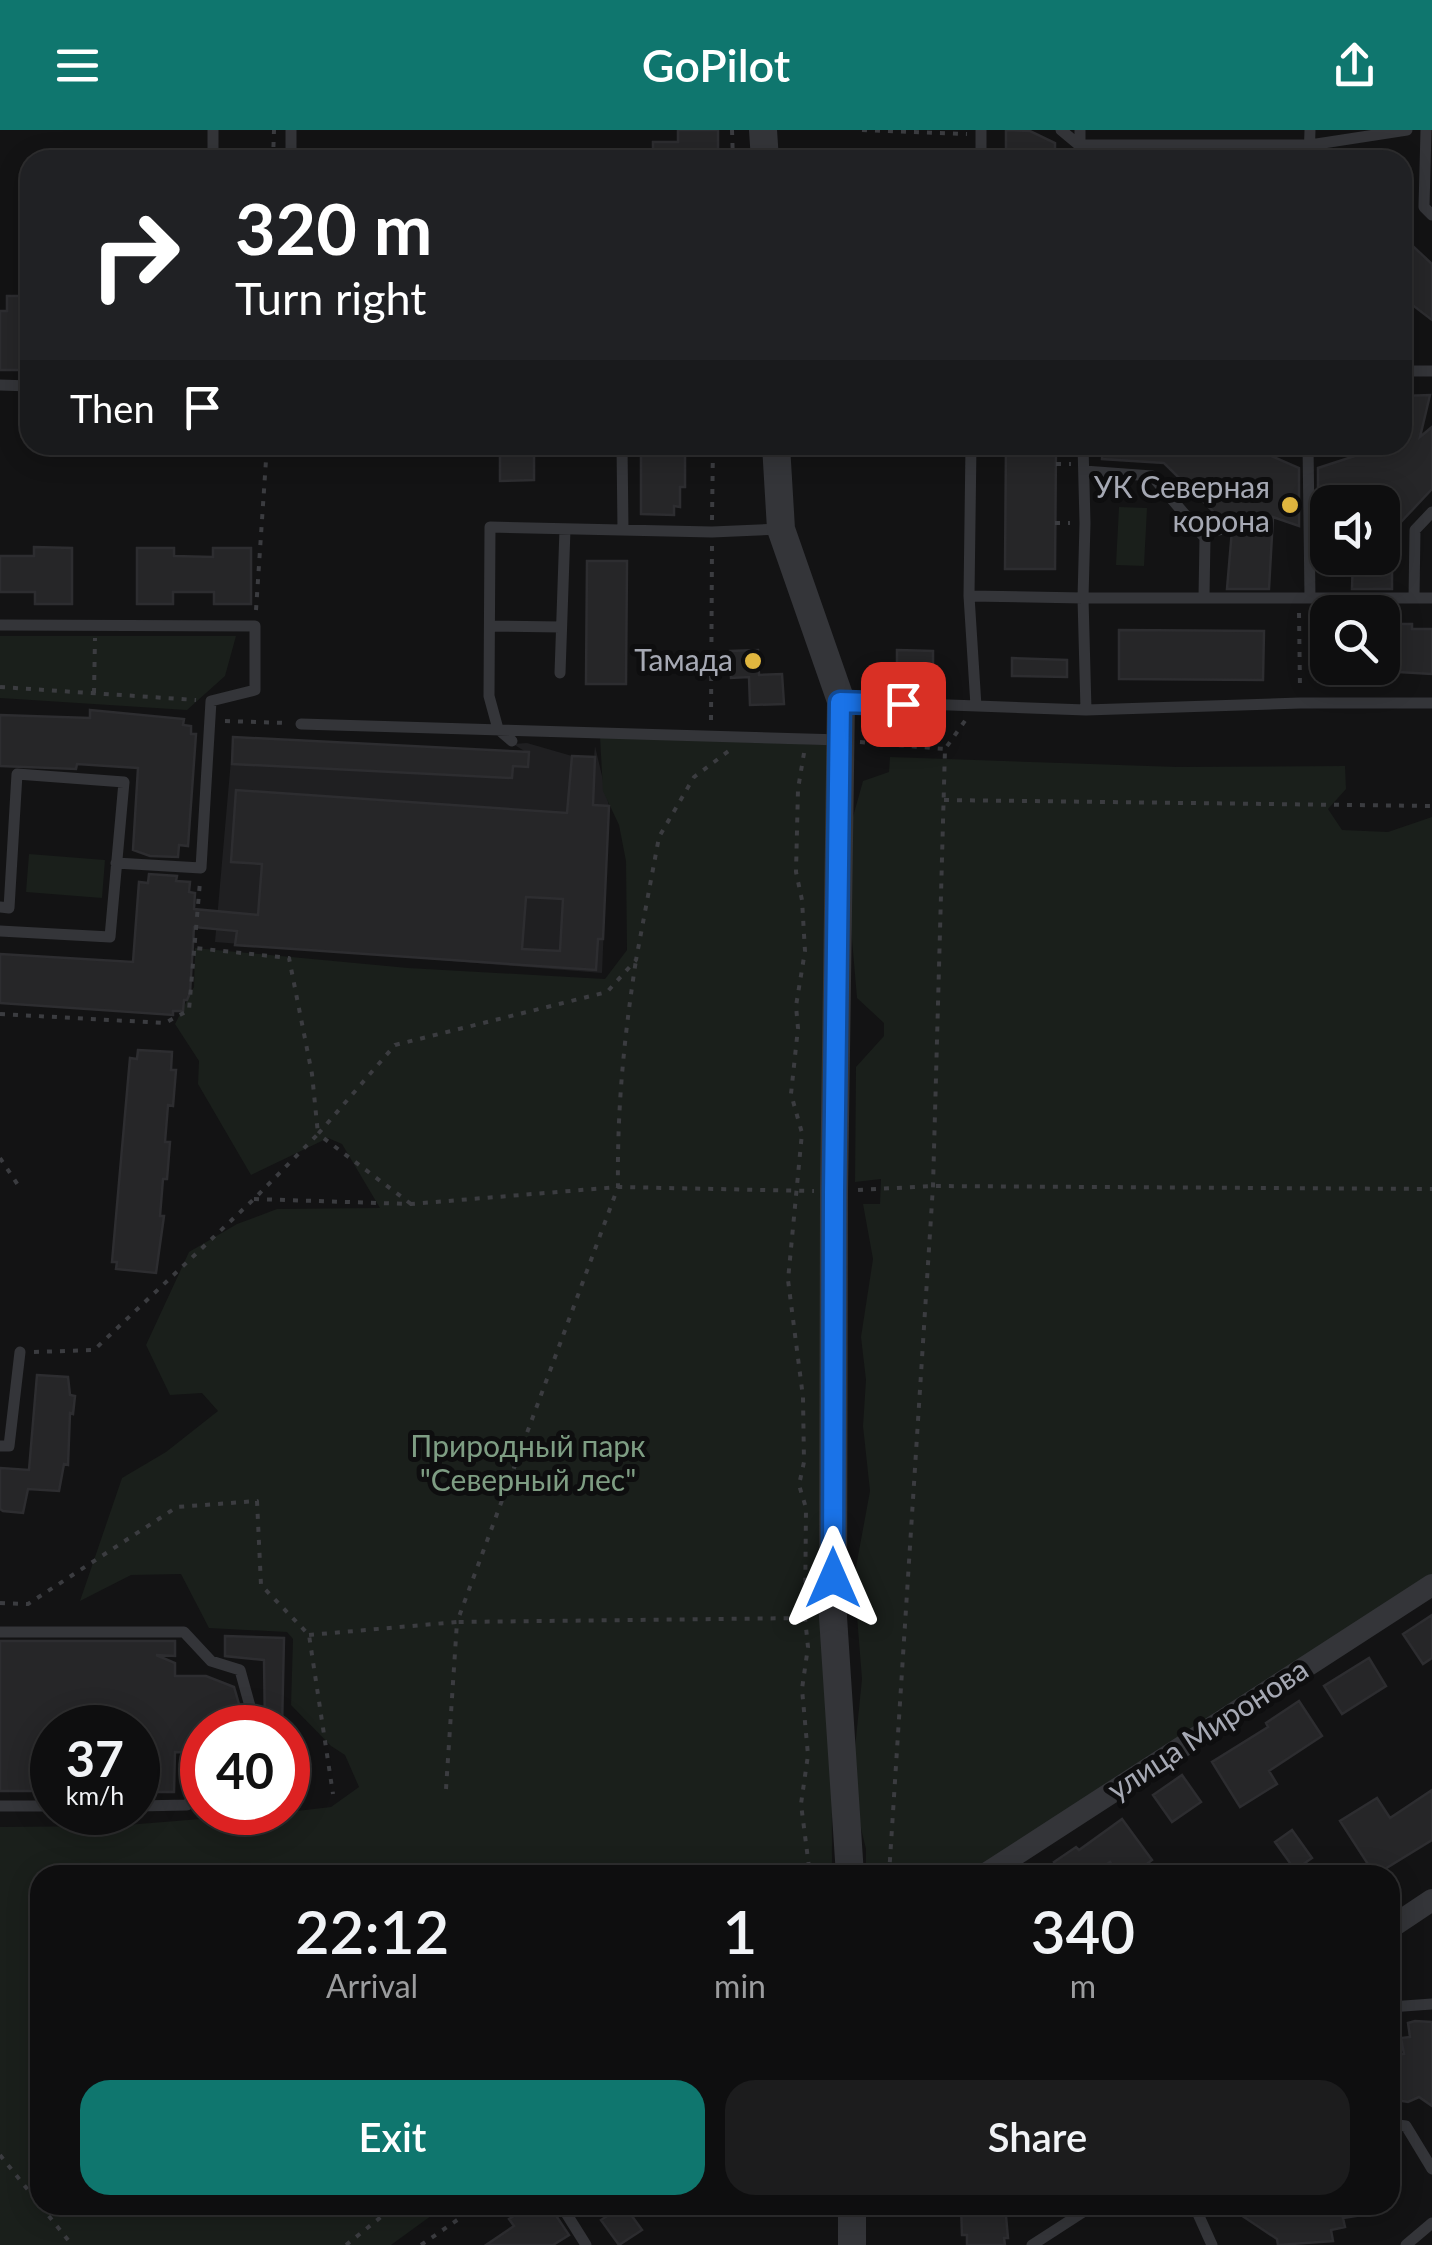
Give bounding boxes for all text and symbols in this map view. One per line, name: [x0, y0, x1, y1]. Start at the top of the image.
icon: menu: [50, 38, 105, 93]
text: GoPilot: [642, 38, 790, 92]
icon: share: [1327, 38, 1382, 93]
text: 320 m: [235, 186, 432, 270]
icon: right: [70, 190, 200, 320]
text: Turn right: [235, 271, 426, 325]
icon: arrive: [175, 380, 230, 435]
text: Then: [70, 385, 155, 431]
place label: УК Северная корона: [1094, 468, 1270, 538]
map controls: [1310, 485, 1400, 685]
button: sound: [1310, 485, 1400, 575]
marker: УК Северная корона: [1279, 494, 1301, 516]
button: search: [1310, 595, 1400, 685]
place label: Тамада: [634, 641, 733, 677]
marker: Тамада: [742, 650, 764, 672]
pin: [861, 662, 946, 747]
icon: arrive: [876, 677, 931, 732]
park label: Природный парк "Северный лес": [410, 1427, 646, 1497]
position arrow: [781, 1526, 885, 1630]
street label: улица Миронова: [1100, 1650, 1314, 1807]
speed limit sign: 40: [180, 1705, 310, 1835]
text: 37: [66, 1728, 124, 1788]
text: km/h: [66, 1780, 124, 1810]
text: 22:12: [295, 1895, 449, 1967]
text: 1: [723, 1895, 757, 1967]
text: 340: [1031, 1895, 1135, 1967]
text: Arrival: [326, 1966, 418, 2005]
text: min: [714, 1966, 766, 2005]
text: m: [1070, 1966, 1096, 2005]
button: Exit: [80, 2080, 705, 2195]
button: Share: [725, 2080, 1350, 2195]

